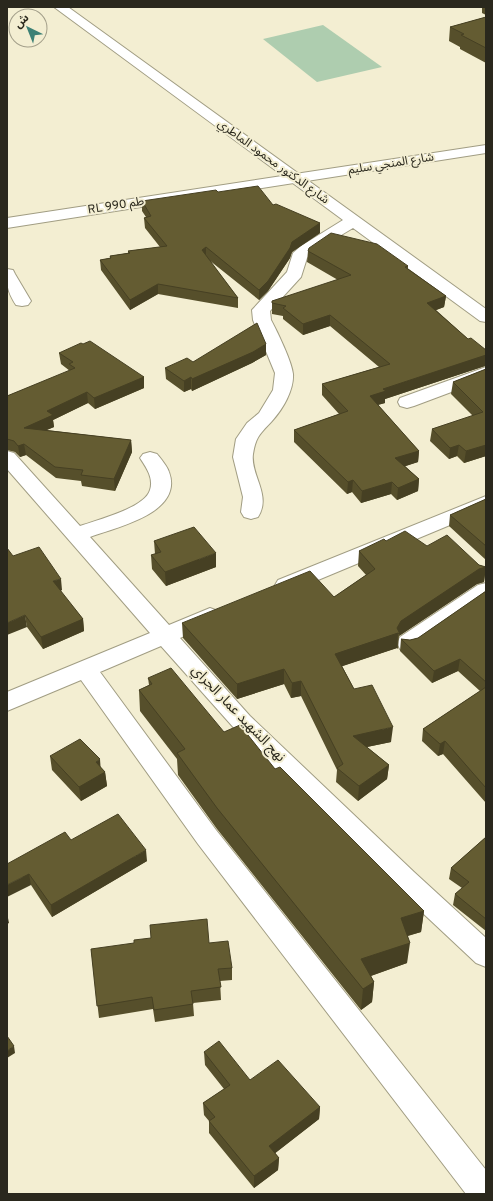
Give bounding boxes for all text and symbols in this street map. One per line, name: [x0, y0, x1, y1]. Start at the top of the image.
north arrow: [8, 8, 48, 48]
text: ش: [12, 11, 32, 32]
street label: شارع الدكتور محمود الماطري: [213, 116, 332, 209]
street label: شارع المنجي سليم: [347, 149, 435, 179]
street label: RL طم 990: [87, 194, 145, 218]
street label: نهج الشهيد عمار الجراي: [187, 662, 289, 767]

